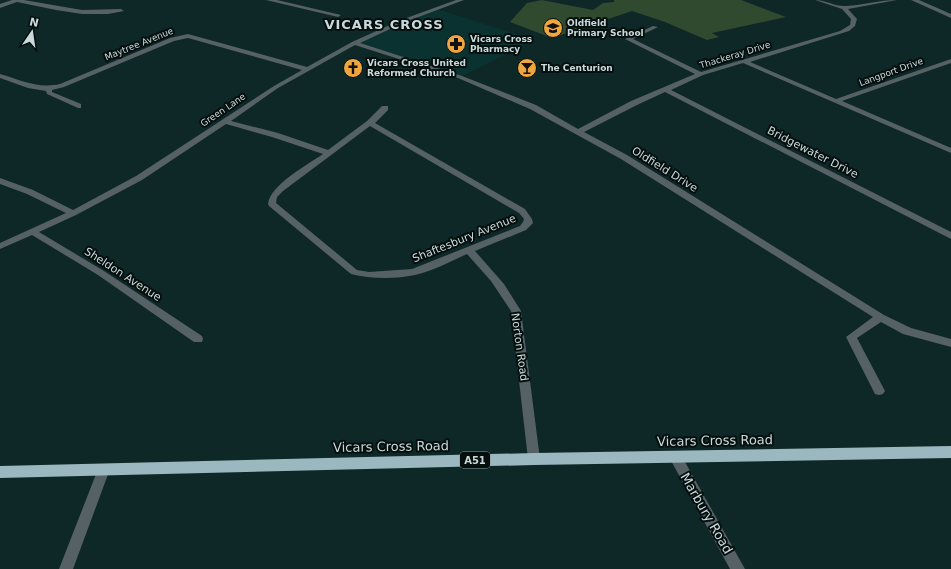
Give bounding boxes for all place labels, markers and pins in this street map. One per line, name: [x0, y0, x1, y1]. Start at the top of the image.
school or university icon: Oldfield Primary School: [542, 17, 564, 39]
place label: Oldfield Primary School: [567, 18, 644, 38]
pharmacy icon: Vicars Cross Pharmacy: [445, 33, 467, 55]
place label: Vicars Cross Pharmacy: [470, 34, 532, 54]
church icon: Vicars Cross United Reformed Church: [342, 57, 364, 79]
bar icon: The Centurion: [516, 57, 538, 79]
place label: Vicars Cross United Reformed Church: [367, 58, 466, 78]
place label: The Centurion: [541, 63, 613, 73]

